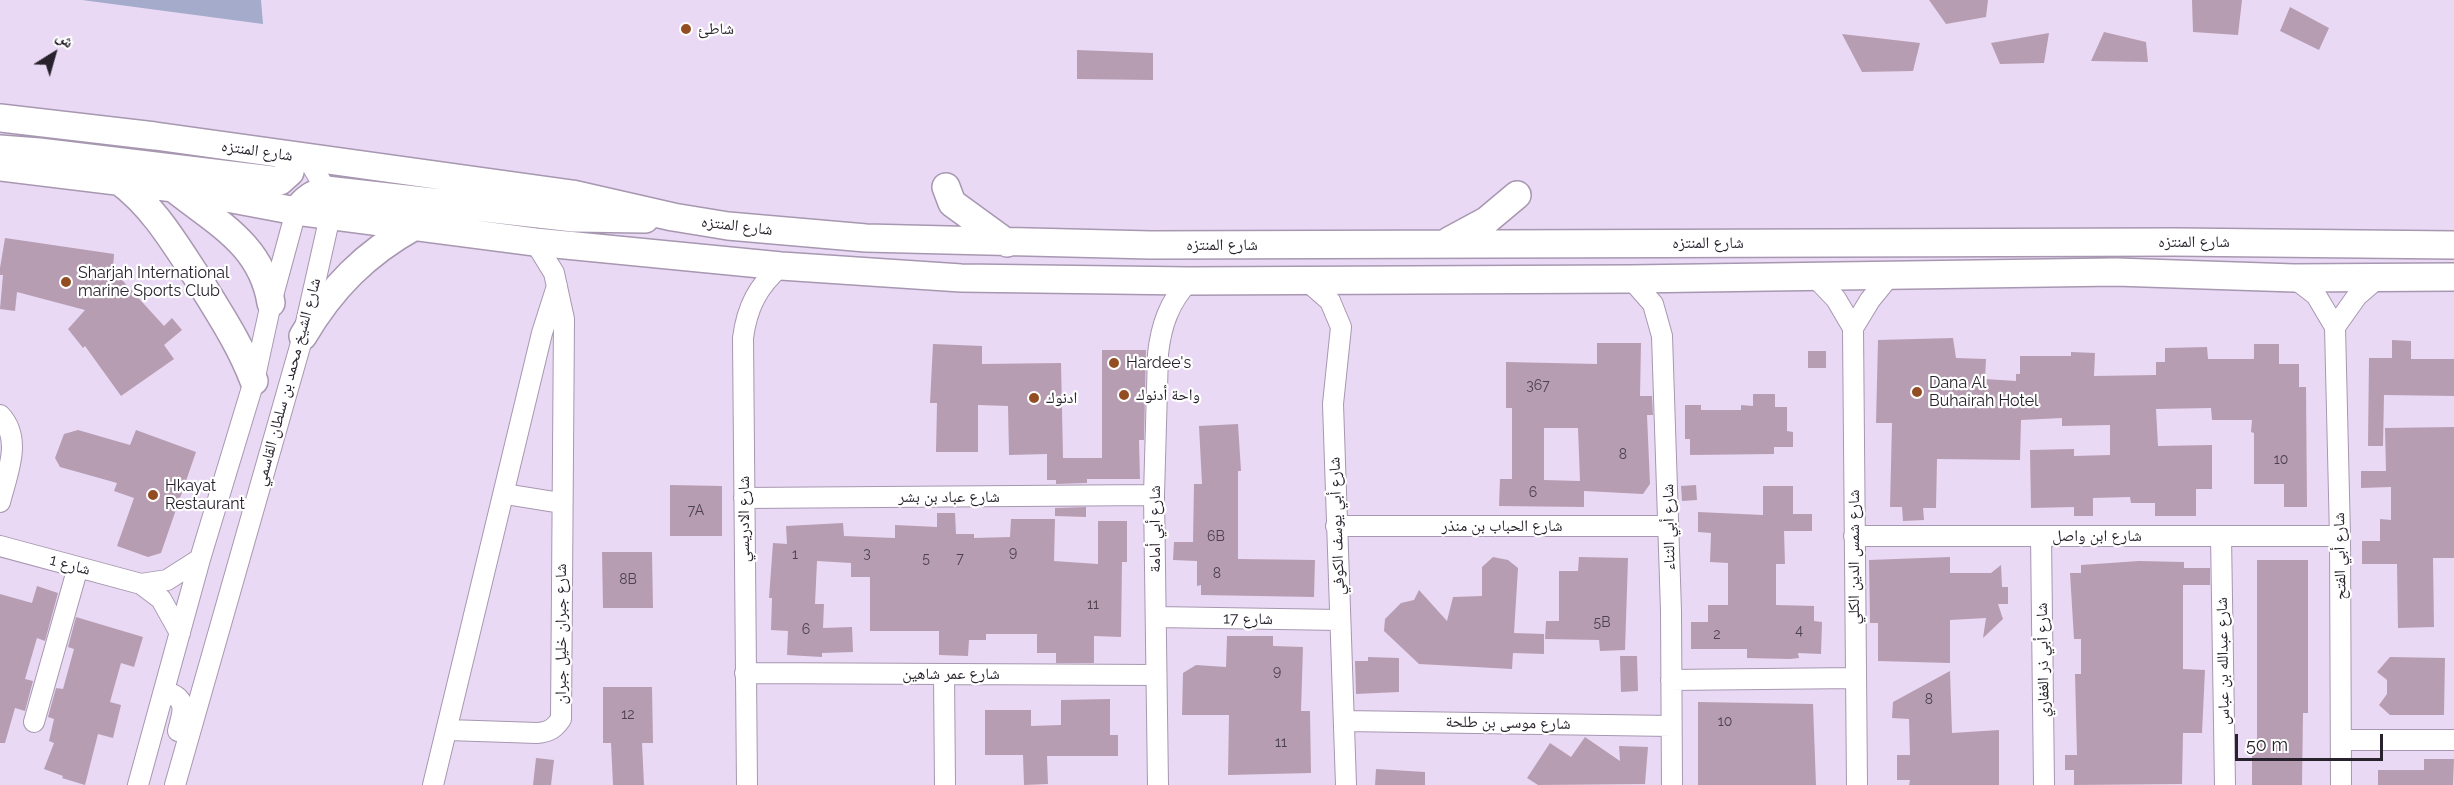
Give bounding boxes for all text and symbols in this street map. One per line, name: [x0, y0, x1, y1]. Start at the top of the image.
place label: شاطئ: [698, 19, 734, 39]
marker: شاطئ: [679, 22, 693, 36]
north arrow: [24, 24, 84, 84]
text: ش: [53, 27, 78, 52]
street label: شارع المنتزه: [220, 137, 294, 165]
street label: شارع المنتزه: [700, 212, 774, 240]
street label: شارع المنتزه: [2158, 232, 2230, 252]
street label: شارع المنتزه: [1672, 233, 1744, 253]
street label: شارع المنتزه: [1186, 235, 1258, 255]
place label: Sharjah International marine Sports Club: [78, 263, 229, 301]
marker: Sharjah International marine Sports Club: [59, 275, 73, 289]
street label: شارع الشيخ محمد بن سلطان القاسمي: [251, 276, 325, 488]
place label: Hardee's: [1126, 353, 1191, 373]
marker: Hardee's: [1107, 356, 1121, 370]
place label: Dana Al Buhairah Hotel: [1929, 373, 2038, 411]
house number: 367: [1526, 378, 1550, 394]
place label: واحة أدنوك: [1136, 385, 1200, 405]
marker: Dana Al Buhairah Hotel: [1910, 385, 1924, 399]
place label: ادنوك: [1046, 388, 1077, 408]
marker: واحة أدنوك: [1117, 388, 1131, 402]
marker: ادنوك: [1027, 391, 1041, 405]
house number: 8: [1619, 447, 1627, 463]
house number: 10: [2274, 452, 2288, 468]
street label: شارع أبي يوسف الكوفي: [1325, 457, 1349, 595]
place label: Hkayat Restaurant: [165, 476, 245, 514]
street label: شارع الادريسي: [734, 476, 754, 562]
street label: شارع أبي الثناء: [1659, 484, 1679, 570]
street label: شارع أبي أمامة: [1145, 485, 1165, 573]
house number: 6: [1529, 485, 1537, 501]
street label: شارع عباد بن بشر: [898, 487, 1000, 507]
marker: Hkayat Restaurant: [146, 488, 160, 502]
street label: شارع شمس الدين الكلي: [1844, 489, 1864, 625]
house number: 7A: [688, 503, 704, 519]
street label: شارع أبي الفتح: [2330, 512, 2350, 600]
street label: شارع الحباب بن منذر: [1441, 516, 1563, 536]
street label: شارع ابن واصل: [2052, 526, 2142, 546]
house number: 6B: [1207, 529, 1225, 545]
house number: 9: [1009, 545, 1017, 561]
house number: 3: [863, 546, 871, 562]
house number: 1: [792, 547, 798, 563]
street label: شارع 1: [48, 550, 92, 580]
house number: 5: [922, 551, 930, 567]
house number: 7: [956, 551, 964, 567]
street label: شارع جبران خليل جبران: [551, 564, 571, 704]
house number: 8: [1213, 566, 1221, 582]
house number: 8B: [619, 572, 637, 588]
house number: 11: [1087, 597, 1099, 613]
street label: شارع عبدالله بن عباس: [2212, 597, 2234, 725]
street label: شارع أبي ذر الغفاري: [2032, 602, 2054, 718]
street label: شارع 17: [1223, 609, 1273, 629]
house number: 5B: [1594, 615, 1610, 631]
house number: 6: [802, 622, 810, 638]
house number: 4: [1795, 623, 1803, 639]
house number: 2: [1713, 627, 1721, 643]
street label: شارع عمر شاهين: [902, 664, 1000, 684]
house number: 9: [1273, 664, 1281, 680]
house number: 8: [1925, 692, 1933, 708]
house number: 12: [621, 707, 635, 723]
street label: شارع موسى بن طلحة: [1445, 712, 1571, 734]
house number: 10: [1718, 714, 1732, 730]
scale bar: [2238, 722, 2386, 760]
text: 50 m: [2246, 734, 2288, 755]
house number: 11: [1275, 735, 1287, 751]

